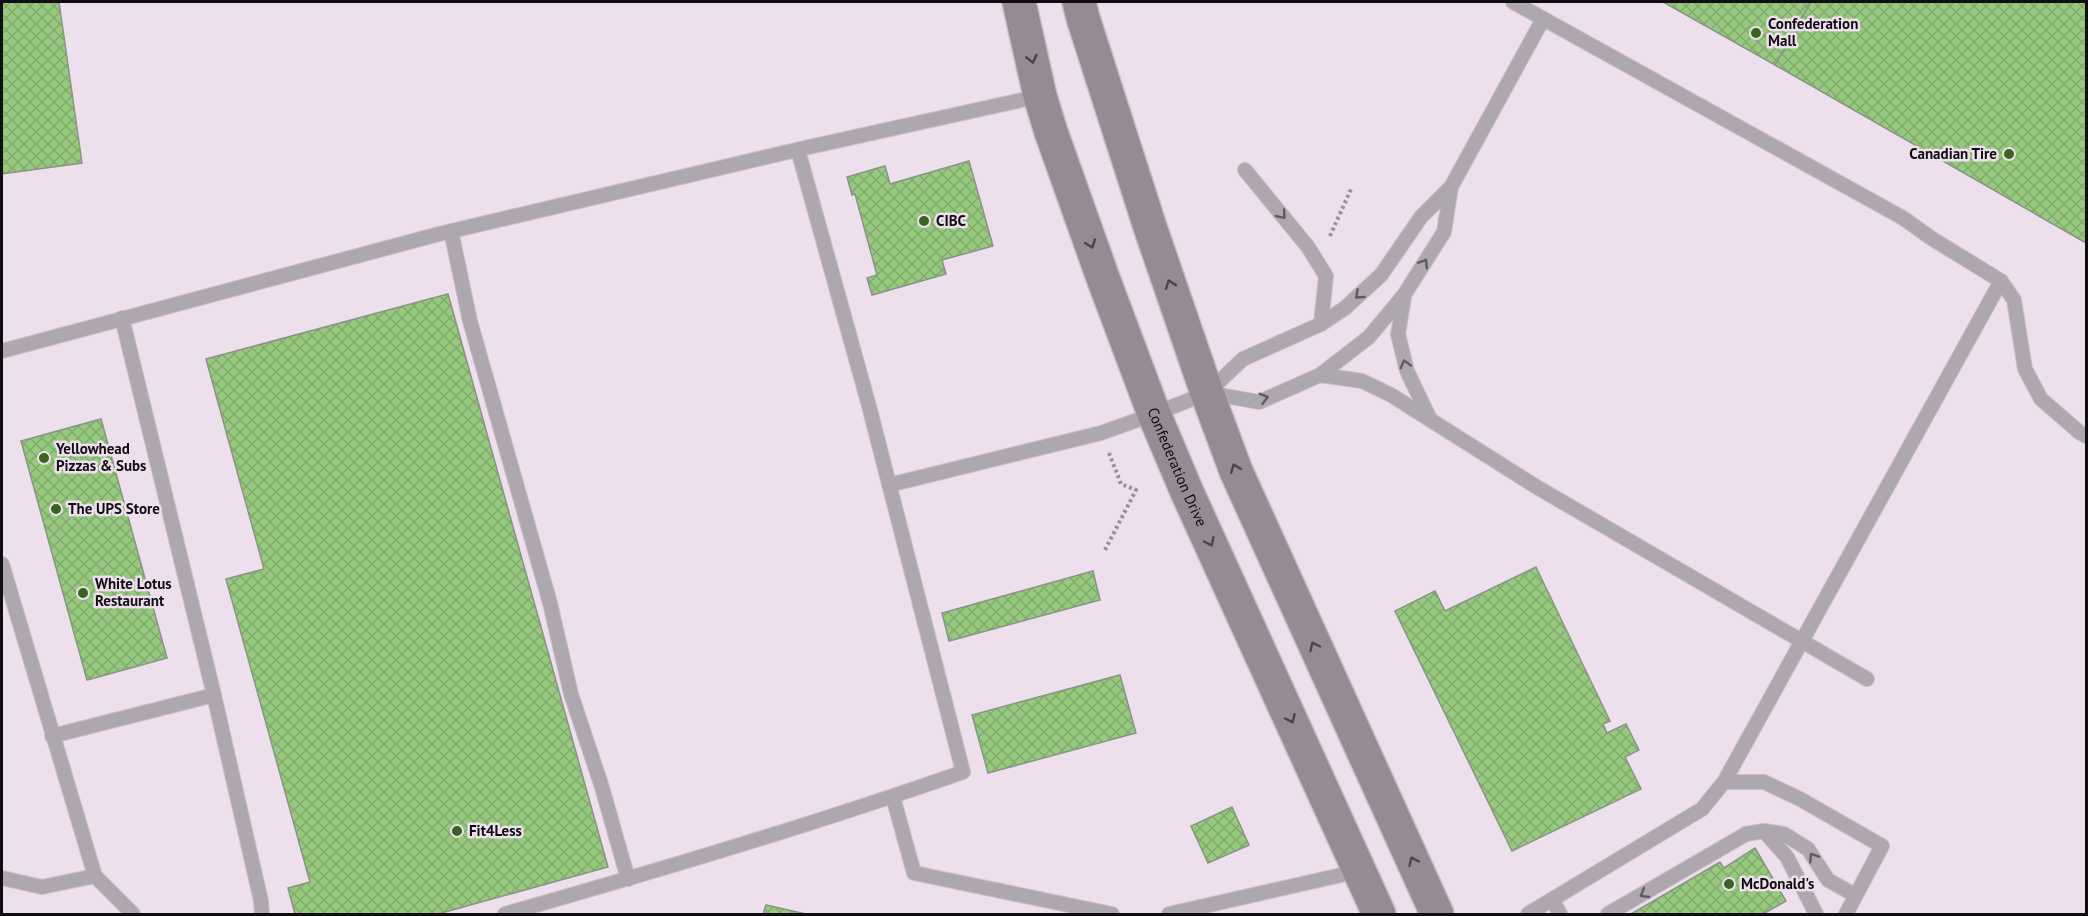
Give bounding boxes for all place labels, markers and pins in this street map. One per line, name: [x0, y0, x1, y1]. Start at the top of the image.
place label: Confederation Mall: [1768, 14, 1858, 50]
marker: Confederation Mall: [1749, 26, 1763, 40]
place label: Canadian Tire: [1909, 144, 1997, 163]
marker: Canadian Tire: [2002, 147, 2016, 161]
place label: CIBC: [936, 211, 967, 230]
marker: CIBC: [917, 214, 931, 228]
place label: Yellowhead Pizzas & Subs: [55, 439, 146, 475]
marker: Yellowhead Pizzas & Subs: [37, 451, 51, 465]
place label: The UPS Store: [68, 499, 160, 518]
marker: The UPS Store: [49, 502, 63, 516]
place label: White Lotus Restaurant: [95, 574, 172, 610]
marker: White Lotus Restaurant: [76, 586, 90, 600]
place label: Fit4Less: [469, 821, 522, 840]
marker: Fit4Less: [450, 824, 464, 838]
place label: McDonald's: [1741, 874, 1814, 893]
marker: McDonald's: [1722, 877, 1736, 891]

